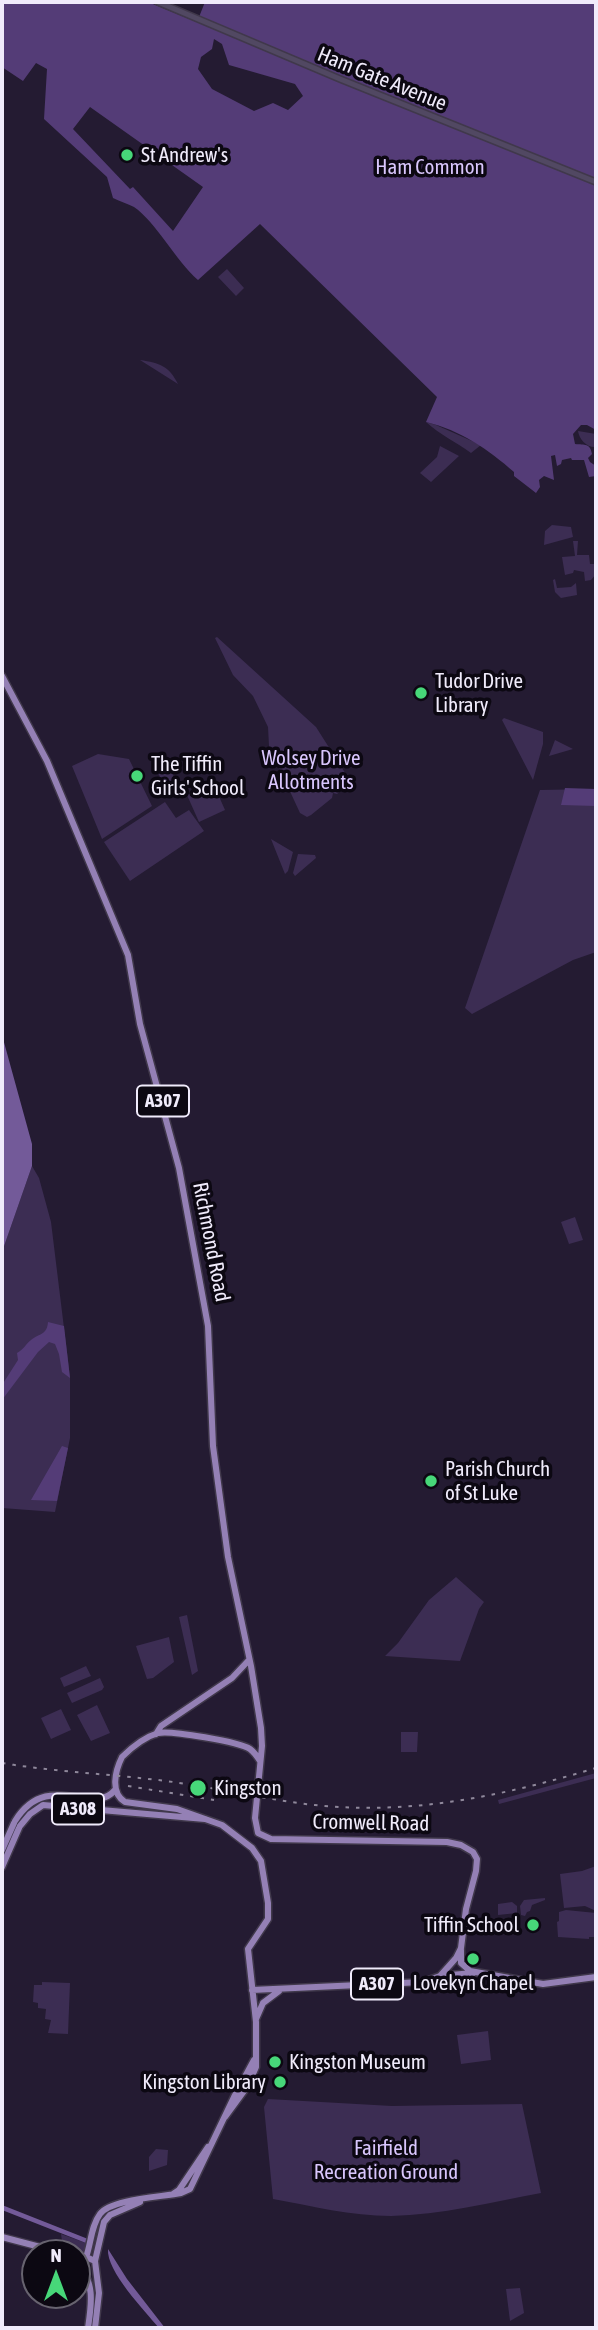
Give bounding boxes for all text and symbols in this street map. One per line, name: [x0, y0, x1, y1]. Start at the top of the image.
street label: Ham Gate Avenue: [314, 42, 450, 116]
place label: St Andrew's: [141, 142, 228, 168]
marker: St Andrew's: [119, 147, 135, 163]
park label: Ham Common: [375, 154, 485, 180]
place label: Tudor Drive Library: [435, 668, 523, 718]
marker: Tudor Drive Library: [413, 685, 429, 701]
park label: Wolsey Drive Allotments: [261, 745, 361, 795]
place label: The Tiffin Girls' School: [151, 751, 245, 801]
marker: The Tiffin Girls' School: [129, 768, 145, 784]
road number: A307: [137, 1086, 189, 1116]
street label: Richmond Road: [187, 1180, 235, 1304]
place label: Parish Church of St Luke: [445, 1456, 550, 1506]
marker: Parish Church of St Luke: [423, 1473, 439, 1489]
place label: Kingston: [214, 1775, 282, 1801]
marker: Kingston: [188, 1778, 208, 1798]
road number: A308: [52, 1794, 104, 1825]
street label: Cromwell Road: [312, 1809, 430, 1837]
place label: Tiffin School: [424, 1912, 519, 1938]
marker: Tiffin School: [525, 1917, 541, 1933]
marker: Lovekyn Chapel: [465, 1951, 481, 1967]
road number: A307: [351, 1968, 403, 2000]
place label: Lovekyn Chapel: [412, 1970, 534, 1996]
place label: Kingston Museum: [289, 2049, 426, 2075]
marker: Kingston Museum: [267, 2054, 283, 2070]
place label: Kingston Library: [142, 2069, 266, 2095]
marker: Kingston Library: [272, 2074, 288, 2090]
park label: Fairfield Recreation Ground: [314, 2135, 458, 2185]
north arrow: [21, 2239, 91, 2309]
text: N: [50, 2244, 62, 2266]

